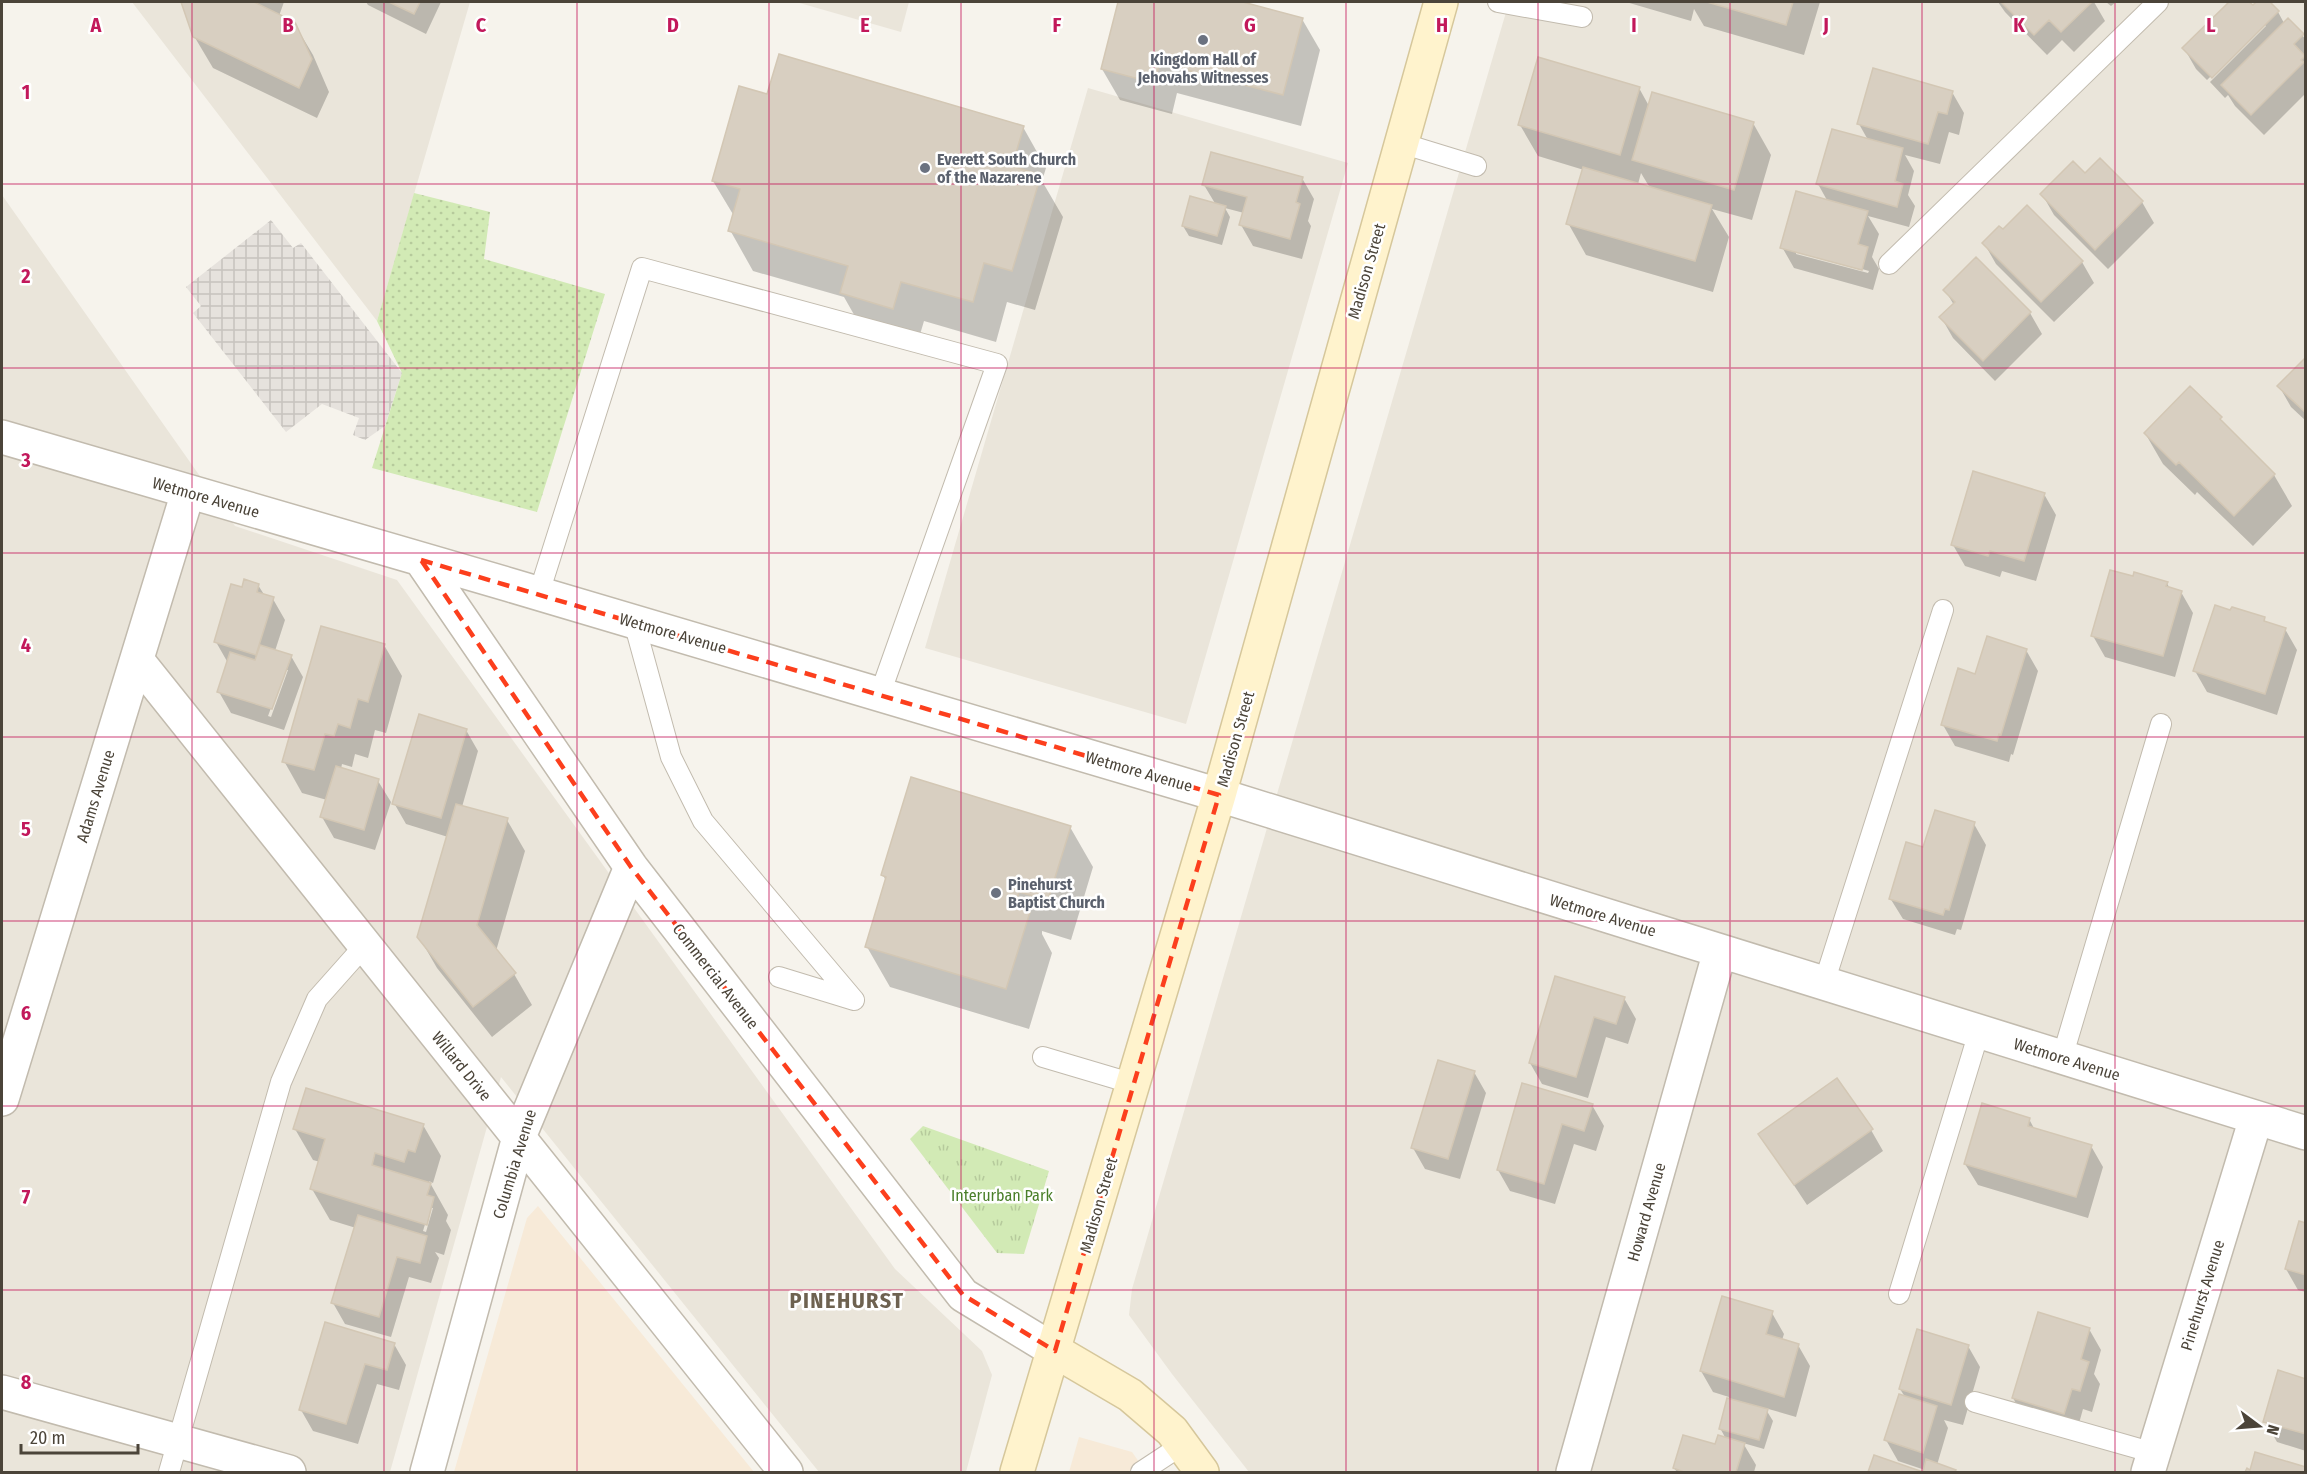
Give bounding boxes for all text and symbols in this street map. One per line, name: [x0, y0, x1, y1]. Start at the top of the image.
text: A: [90, 13, 103, 37]
text: B: [282, 13, 294, 37]
text: C: [476, 13, 487, 37]
text: D: [667, 13, 679, 37]
text: E: [860, 13, 870, 37]
text: F: [1053, 13, 1062, 37]
text: G: [1244, 13, 1256, 37]
text: H: [1436, 13, 1448, 37]
text: I: [1631, 13, 1637, 37]
text: J: [1822, 13, 1829, 37]
text: K: [2013, 13, 2025, 37]
text: L: [2206, 13, 2216, 37]
marker: Kingdom Hall of Jehovahs Witnesses: [1196, 33, 1210, 47]
place label: Kingdom Hall of Jehovahs Witnesses: [1136, 50, 1269, 87]
text: 1: [22, 80, 30, 104]
place label: Everett South Church of the Nazarene: [937, 150, 1076, 187]
marker: Everett South Church of the Nazarene: [918, 161, 932, 175]
street label: Madison Street: [1344, 220, 1389, 321]
text: 2: [20, 264, 31, 288]
text: 3: [20, 448, 31, 472]
street label: Wetmore Avenue: [150, 473, 262, 522]
street label: Wetmore Avenue: [617, 609, 729, 658]
text: 4: [21, 633, 31, 657]
street label: Madison Street: [1213, 688, 1258, 789]
street label: Adams Avenue: [72, 747, 119, 845]
street label: Wetmore Avenue: [1083, 747, 1195, 796]
text: 5: [21, 817, 31, 841]
place label: Pinehurst Baptist Church: [1008, 875, 1105, 912]
marker: Pinehurst Baptist Church: [989, 886, 1003, 900]
street label: Wetmore Avenue: [1547, 890, 1659, 941]
street label: Commercial Avenue: [669, 920, 763, 1033]
text: 6: [21, 1001, 31, 1025]
street label: Willard Drive: [428, 1028, 495, 1105]
street label: Wetmore Avenue: [2011, 1034, 2123, 1085]
street label: Columbia Avenue: [489, 1107, 540, 1221]
street label: Madison Street: [1076, 1154, 1121, 1255]
street label: Howard Avenue: [1623, 1161, 1670, 1264]
text: 7: [22, 1185, 31, 1209]
park label: Interurban Park: [951, 1186, 1053, 1205]
street label: Pinehurst Avenue: [2177, 1237, 2228, 1353]
district label: PINEHURST: [789, 1287, 905, 1314]
text: 8: [21, 1370, 32, 1394]
north arrow: [2229, 1396, 2289, 1456]
scale bar: [21, 1417, 138, 1455]
text: N: [2262, 1423, 2283, 1437]
text: 20 m: [30, 1427, 65, 1449]

